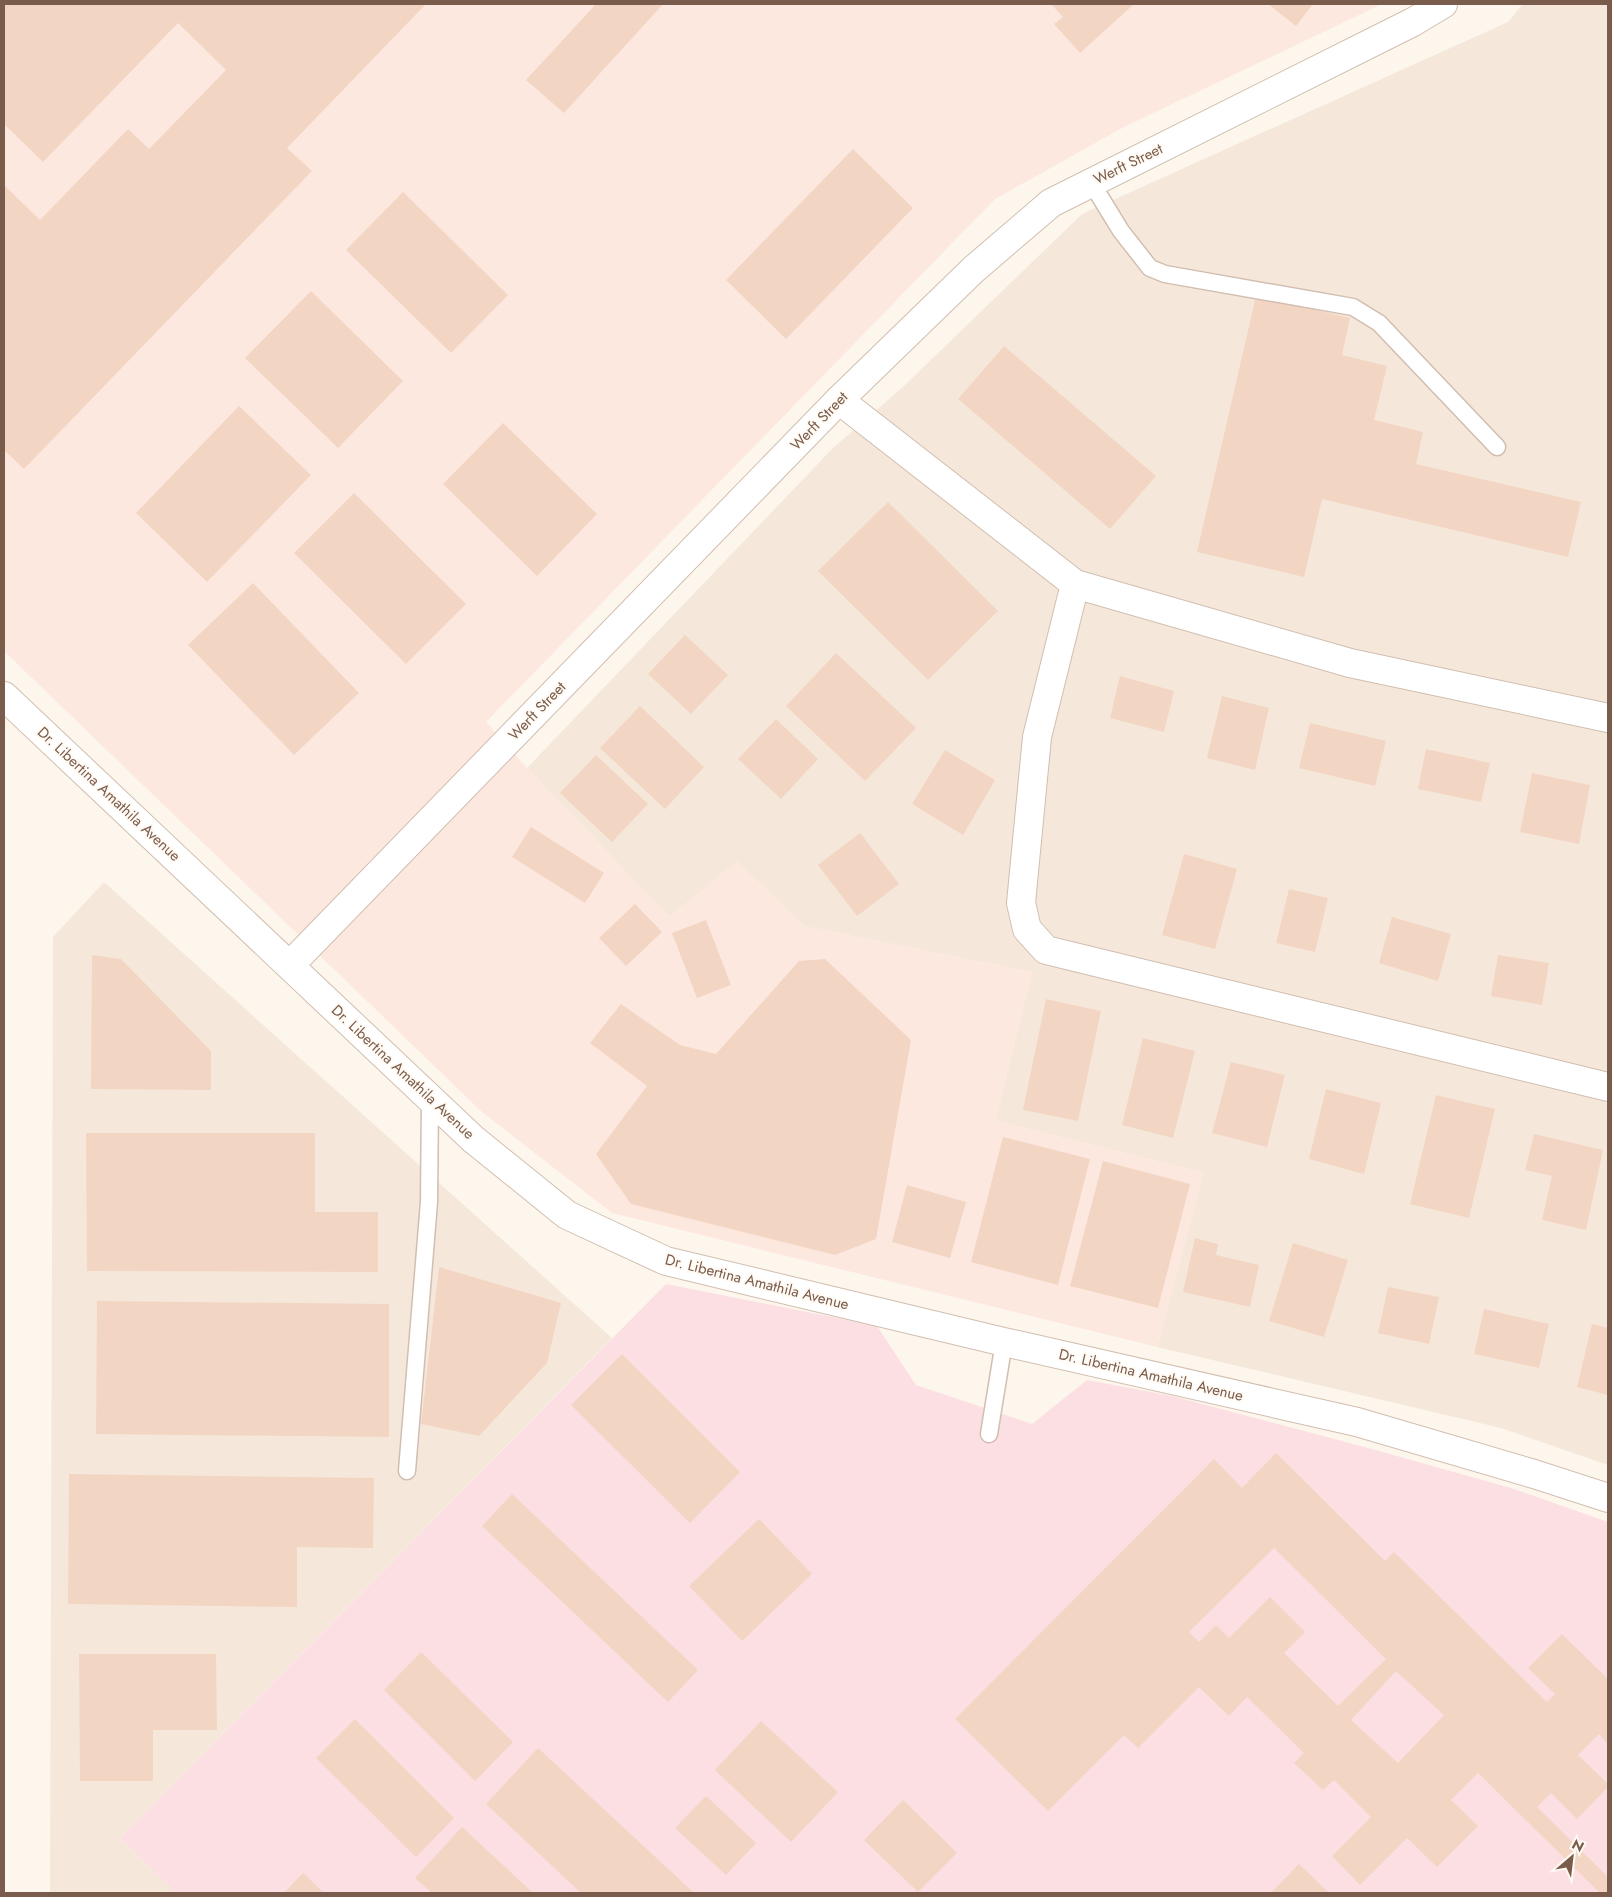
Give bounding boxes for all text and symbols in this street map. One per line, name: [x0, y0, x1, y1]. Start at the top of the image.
street label: Werft Street: [1090, 138, 1167, 190]
street label: Werft Street: [785, 386, 853, 456]
street label: Werft Street: [503, 676, 571, 746]
street label: Dr. Libertina Amathila Avenue: [32, 722, 186, 867]
street label: Dr. Libertina Amathila Avenue: [326, 1000, 480, 1145]
street label: Dr. Libertina Amathila Avenue: [663, 1249, 851, 1316]
street label: Dr. Libertina Amathila Avenue: [1057, 1343, 1246, 1407]
north arrow: [1547, 1832, 1597, 1882]
text: N: [1568, 1834, 1588, 1857]

